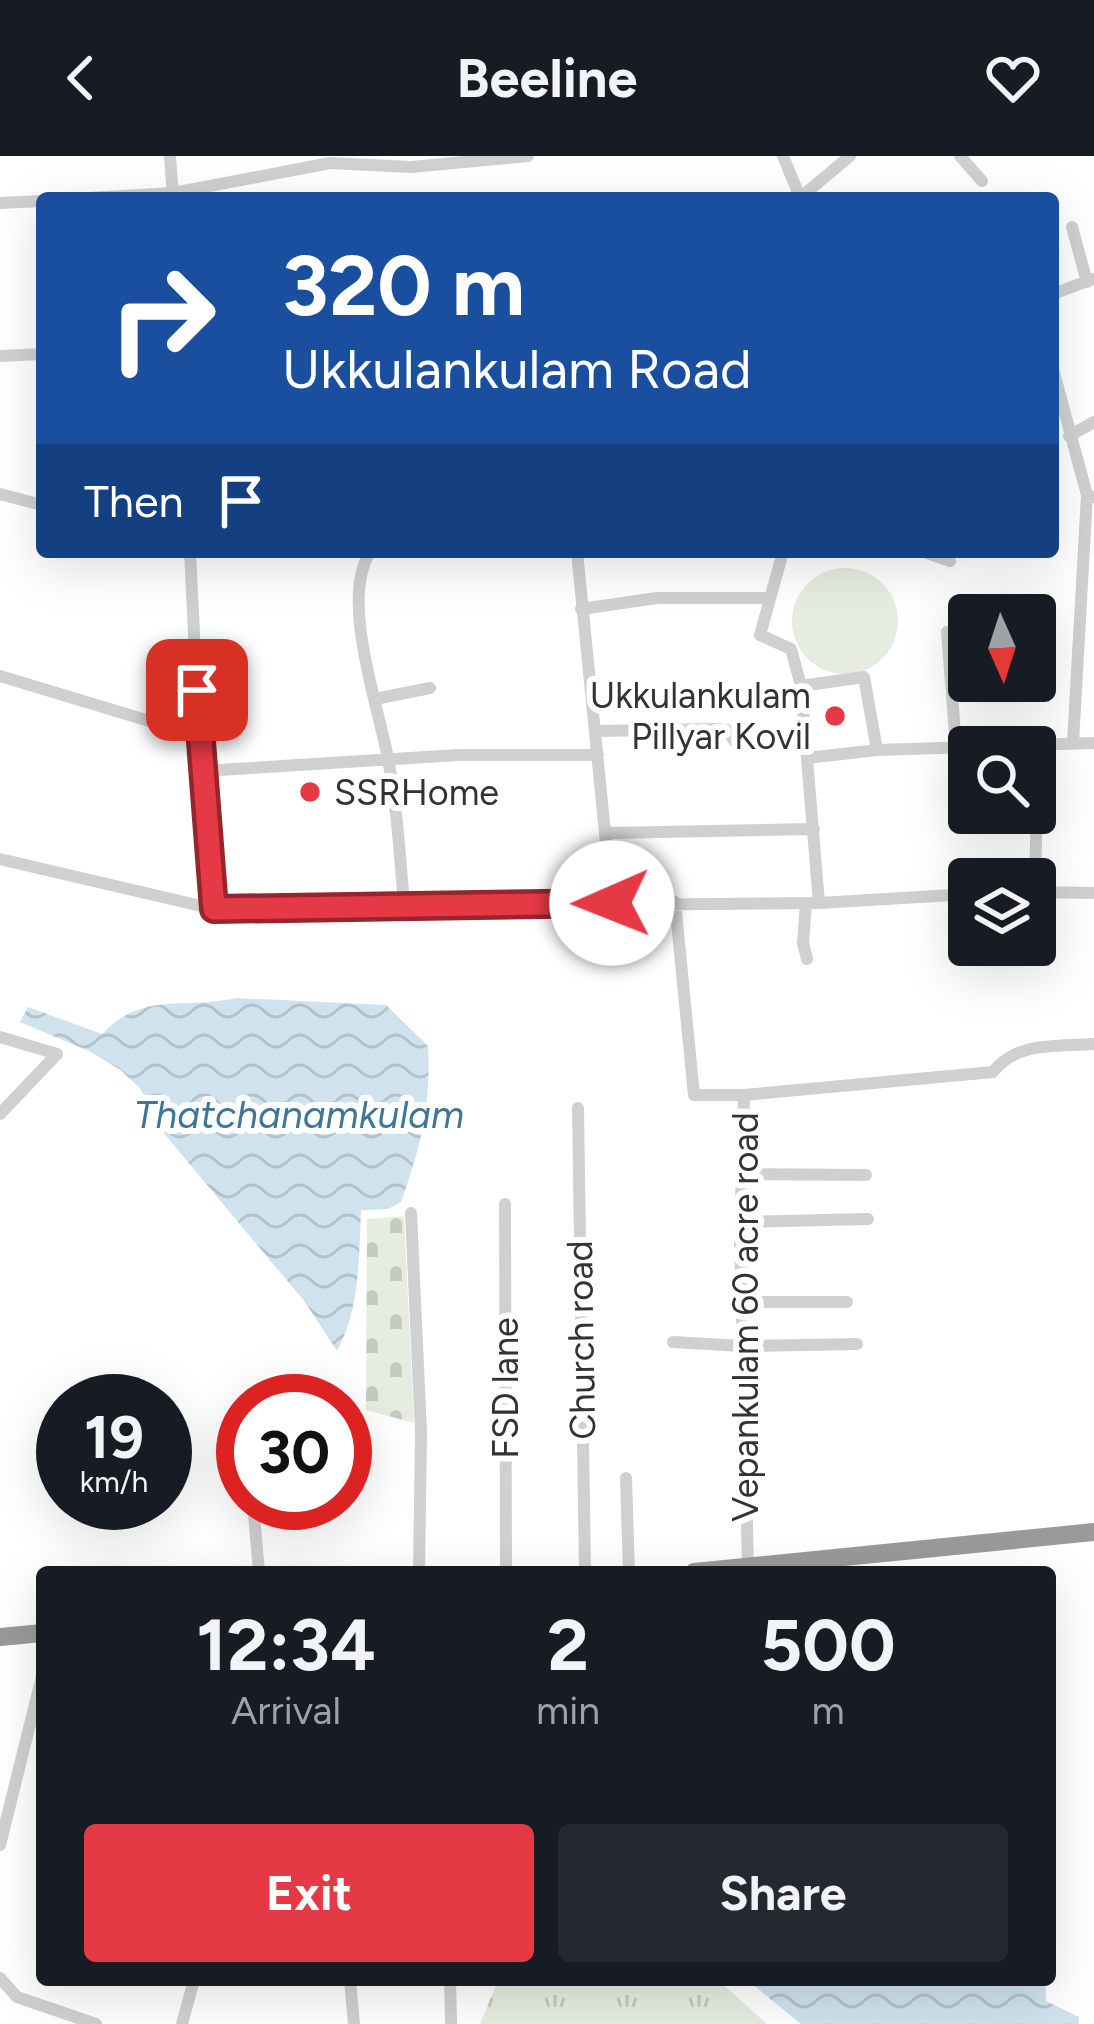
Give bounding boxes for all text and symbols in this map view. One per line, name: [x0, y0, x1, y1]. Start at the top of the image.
icon: back: [48, 45, 114, 111]
icon: heart: [980, 45, 1046, 111]
text: Beeline: [457, 46, 637, 111]
text: 320 m: [282, 235, 525, 336]
icon: right: [84, 240, 240, 396]
text: Ukkulankulam Road: [282, 337, 752, 402]
icon: arrive: [208, 468, 274, 534]
text: Then: [84, 474, 184, 528]
north arrow: [948, 594, 1056, 702]
map controls: [948, 594, 1056, 966]
pin: [146, 639, 248, 741]
icon: arrive: [164, 657, 230, 723]
place label: Ukkulankulam Pillyar Kovil: [590, 674, 811, 758]
marker: Ukkulankulam Pillyar Kovil: [822, 703, 848, 729]
button: search: [948, 726, 1056, 834]
place label: SSRHome: [334, 771, 499, 814]
marker: SSRHome: [297, 779, 323, 805]
position arrow: [549, 840, 675, 966]
button: layers: [948, 858, 1056, 966]
water label: Thatchanamkulam: [134, 1091, 464, 1138]
street label: Vepankulam 60 acre road: [724, 1112, 767, 1522]
street label: Church road: [558, 1240, 604, 1440]
street label: FSD lane: [484, 1317, 527, 1459]
speed limit sign: 30: [216, 1374, 372, 1530]
text: 19: [84, 1401, 144, 1473]
text: km/h: [80, 1463, 148, 1500]
text: 12:34: [196, 1602, 376, 1688]
text: 2: [547, 1602, 589, 1688]
text: 500: [760, 1602, 896, 1688]
text: Arrival: [231, 1687, 341, 1734]
text: min: [536, 1687, 600, 1734]
text: m: [811, 1687, 845, 1734]
button: Exit: [84, 1824, 534, 1962]
button: Share: [558, 1824, 1008, 1962]

